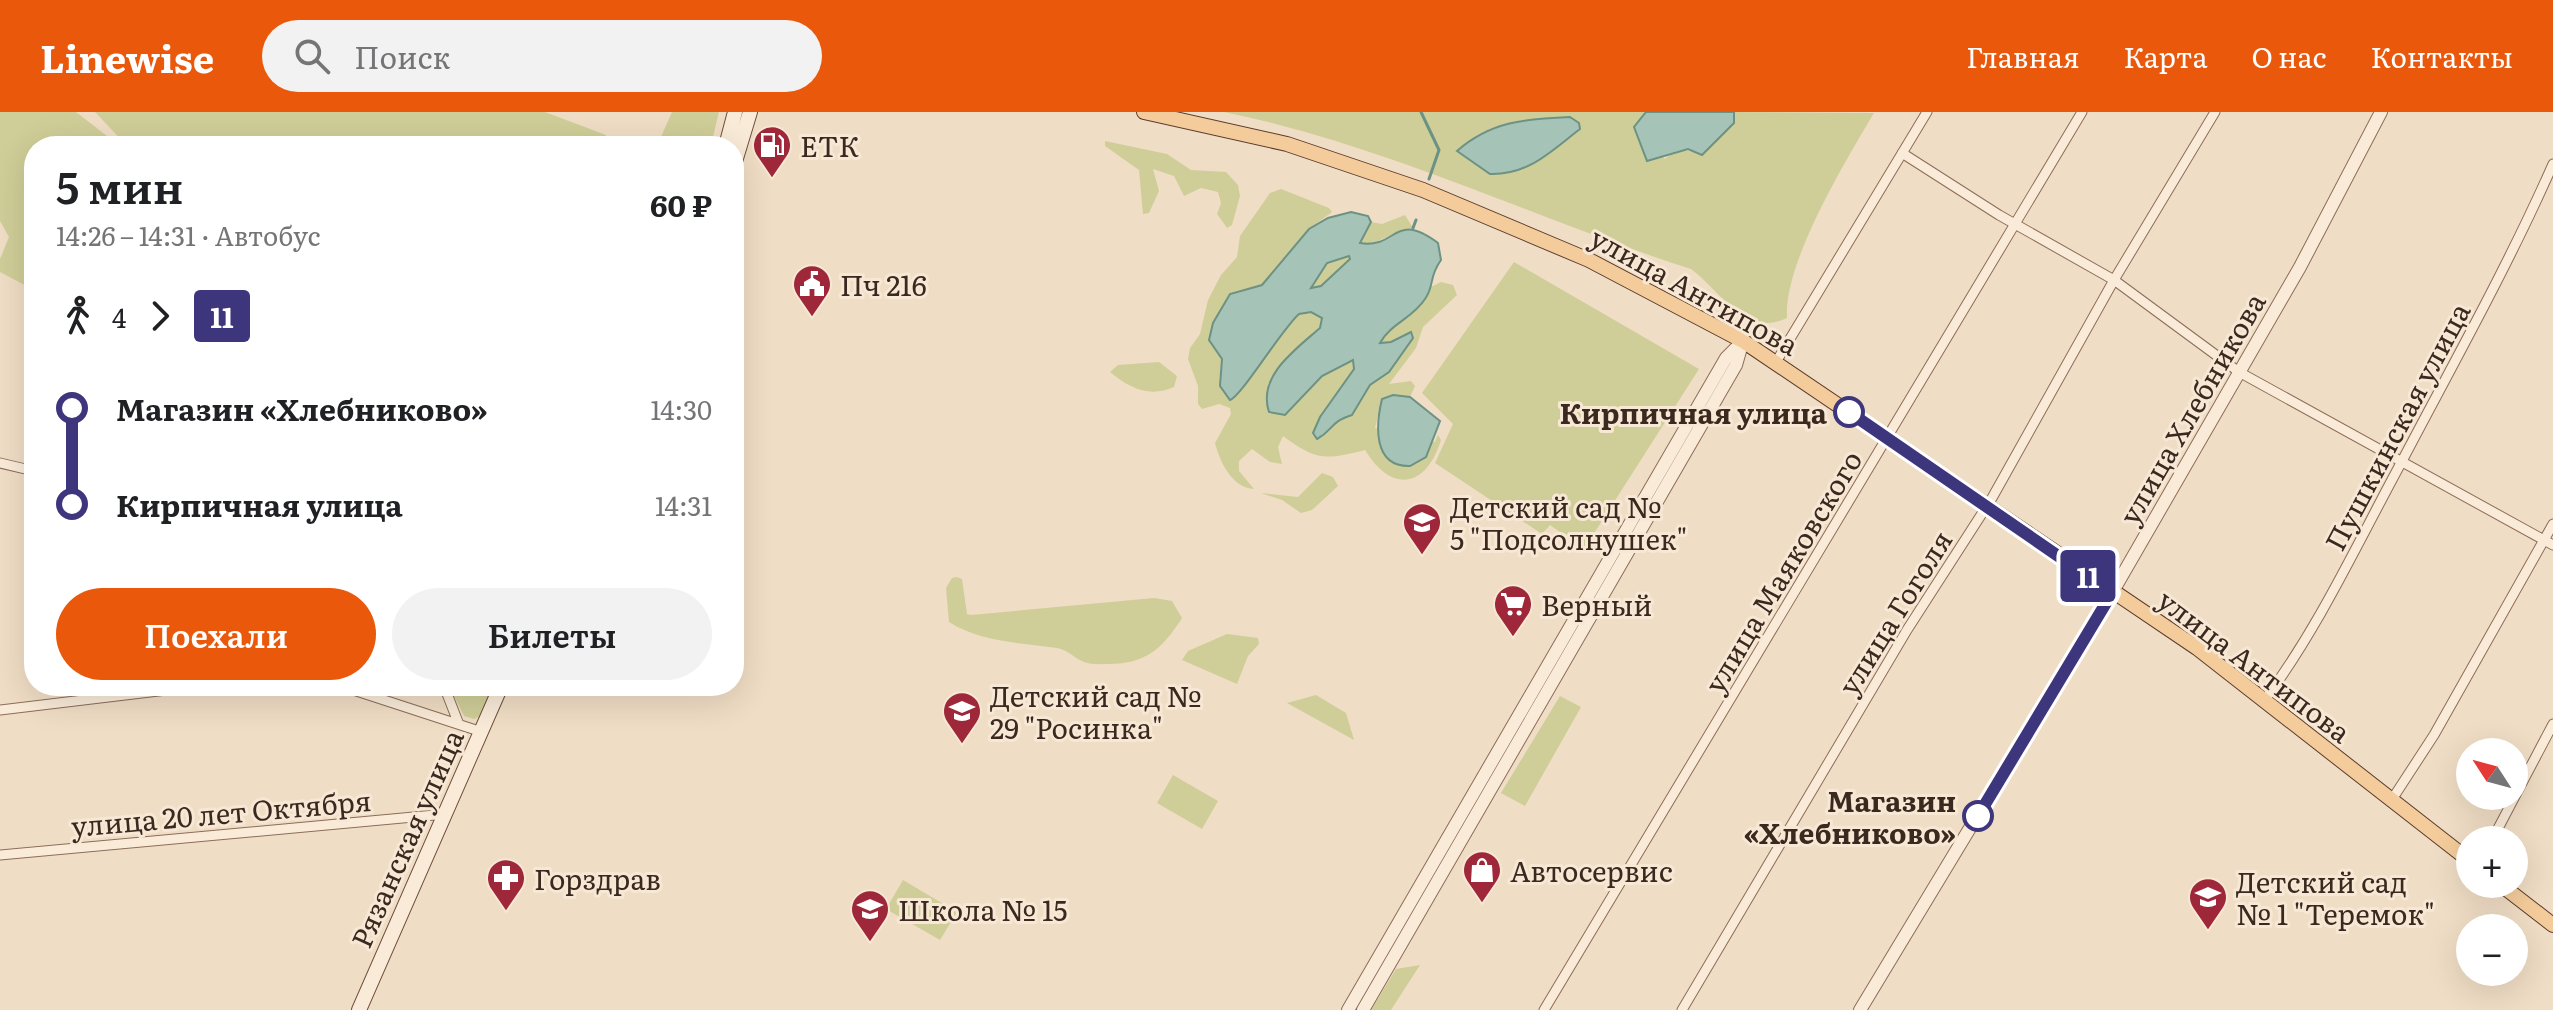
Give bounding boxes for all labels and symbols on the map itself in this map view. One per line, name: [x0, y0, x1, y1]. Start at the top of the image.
fuel station icon: ЕТК: [751, 124, 793, 179]
place label: ЕТК: [800, 124, 860, 166]
street label: улица Антипова: [1583, 215, 1807, 365]
public building icon: Пч 216: [791, 263, 833, 318]
place label: Пч 216: [840, 263, 927, 305]
street label: улица Хлебникова: [2107, 284, 2275, 532]
street label: Пушкинская улица: [2313, 295, 2479, 557]
place label: Кирпичная улица: [1560, 391, 1828, 433]
marker: Кирпичная улица: [1834, 397, 1864, 427]
street label: улица Маяковского: [1693, 442, 1871, 700]
place label: Детский сад № 5 "Подсолнушек": [1450, 485, 1687, 559]
school or university icon: Детский сад № 5 "Подсолнушек": [1401, 501, 1443, 556]
street label: улица Гоголя: [1827, 522, 1961, 702]
line badge: 11: [2052, 550, 2124, 602]
street label: улица Антипова: [2150, 578, 2360, 752]
supermarket icon: Верный: [1492, 583, 1534, 638]
place label: Верный: [1541, 583, 1652, 625]
place label: Детский сад № 29 "Росинка": [990, 674, 1202, 748]
school or university icon: Детский сад № 29 "Росинка": [941, 690, 983, 745]
street label: Рязанская улица: [339, 722, 473, 954]
north arrow: [2456, 738, 2528, 810]
street label: улица 20 лет Октября: [69, 778, 373, 846]
place label: Магазин «Хлебниково»: [1744, 779, 1956, 853]
marker: Магазин «Хлебниково»: [1963, 801, 1993, 831]
shop icon: Автосервис: [1461, 849, 1503, 904]
place label: Автосервис: [1510, 849, 1673, 891]
pharmacy icon: Горздрав: [485, 857, 527, 912]
place label: Горздрав: [534, 857, 661, 899]
place label: Детский сад № 1 "Теремок": [2236, 860, 2435, 934]
school or university icon: Детский сад № 1 "Теремок": [2187, 876, 2229, 931]
school or university icon: Школа № 15: [849, 888, 891, 943]
place label: Школа № 15: [898, 888, 1068, 930]

